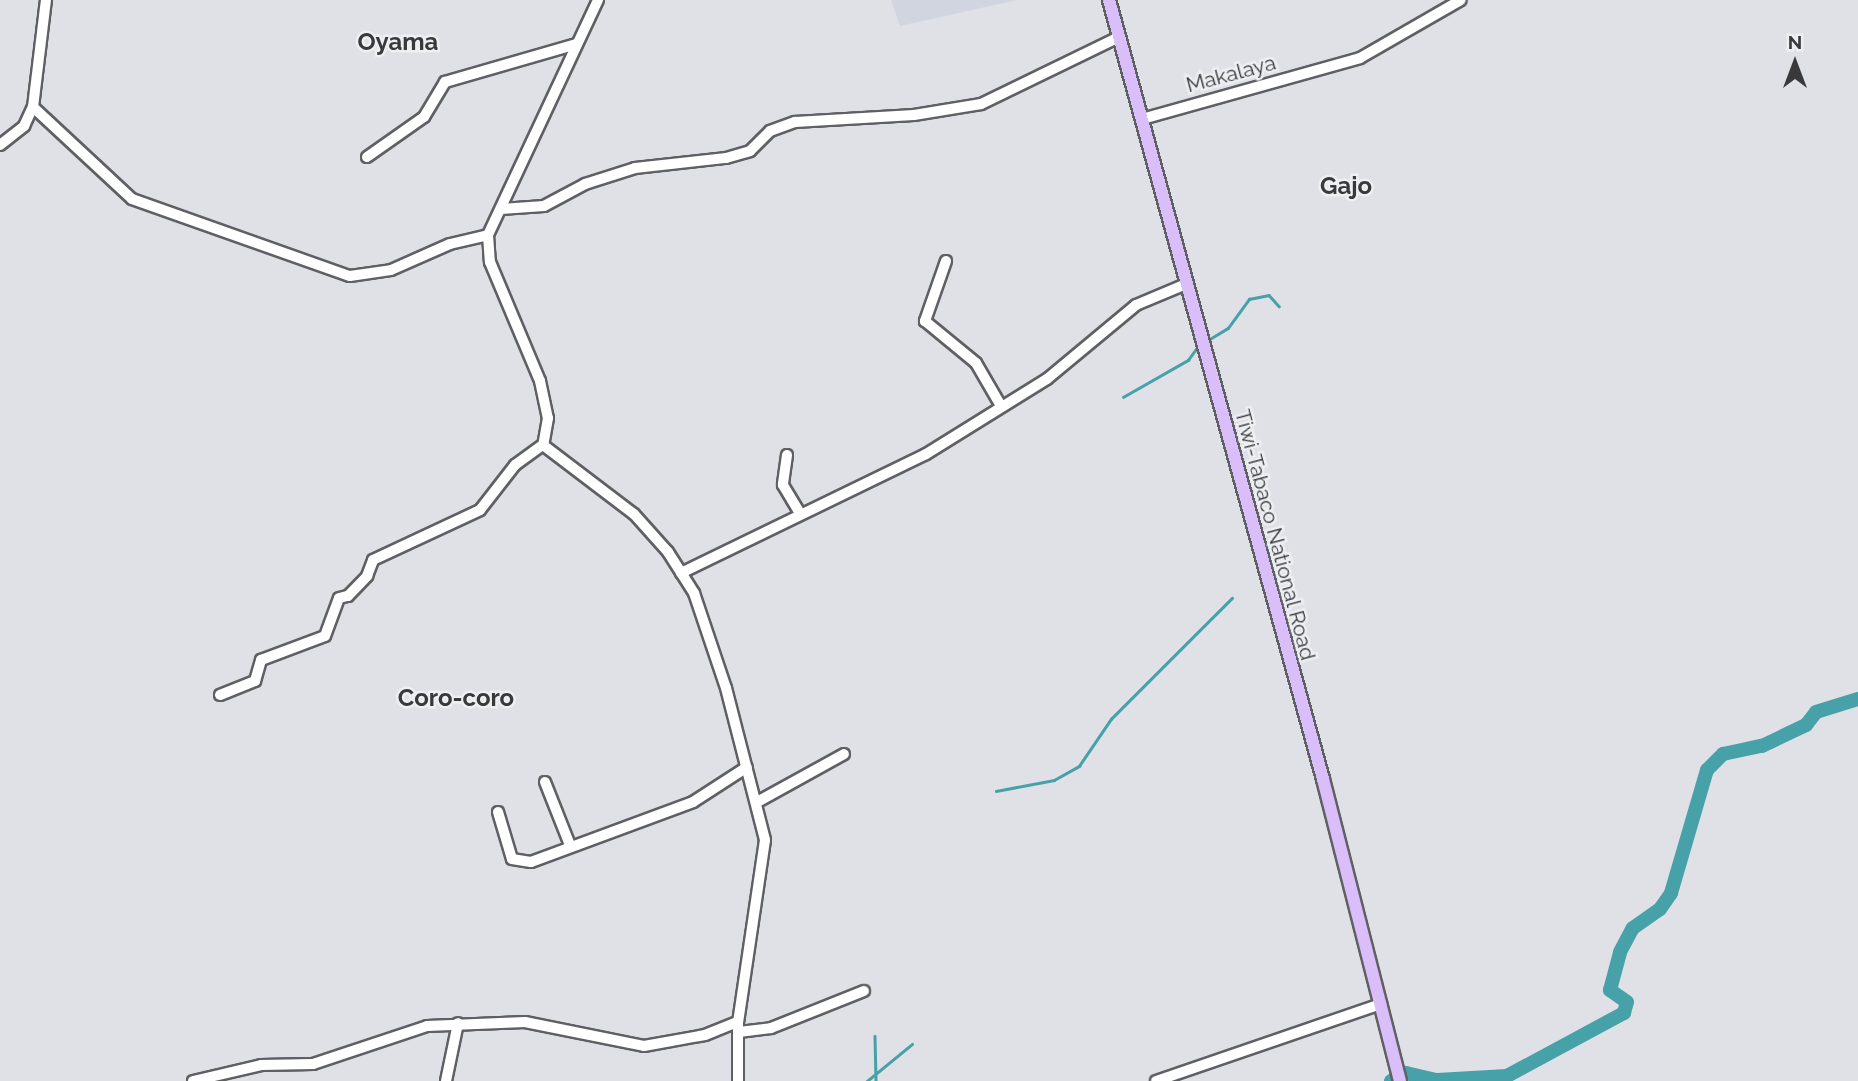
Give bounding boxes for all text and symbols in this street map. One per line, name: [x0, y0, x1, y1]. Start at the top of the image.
district label: Oyama: [358, 28, 438, 56]
north arrow: [1760, 28, 1830, 98]
text: N: [1788, 31, 1802, 53]
street label: Makalaya: [1183, 50, 1279, 98]
district label: Gajo: [1320, 172, 1372, 200]
street label: Tiwi-Tabaco National Road: [1229, 407, 1321, 663]
district label: Coro-coro: [398, 684, 514, 712]

